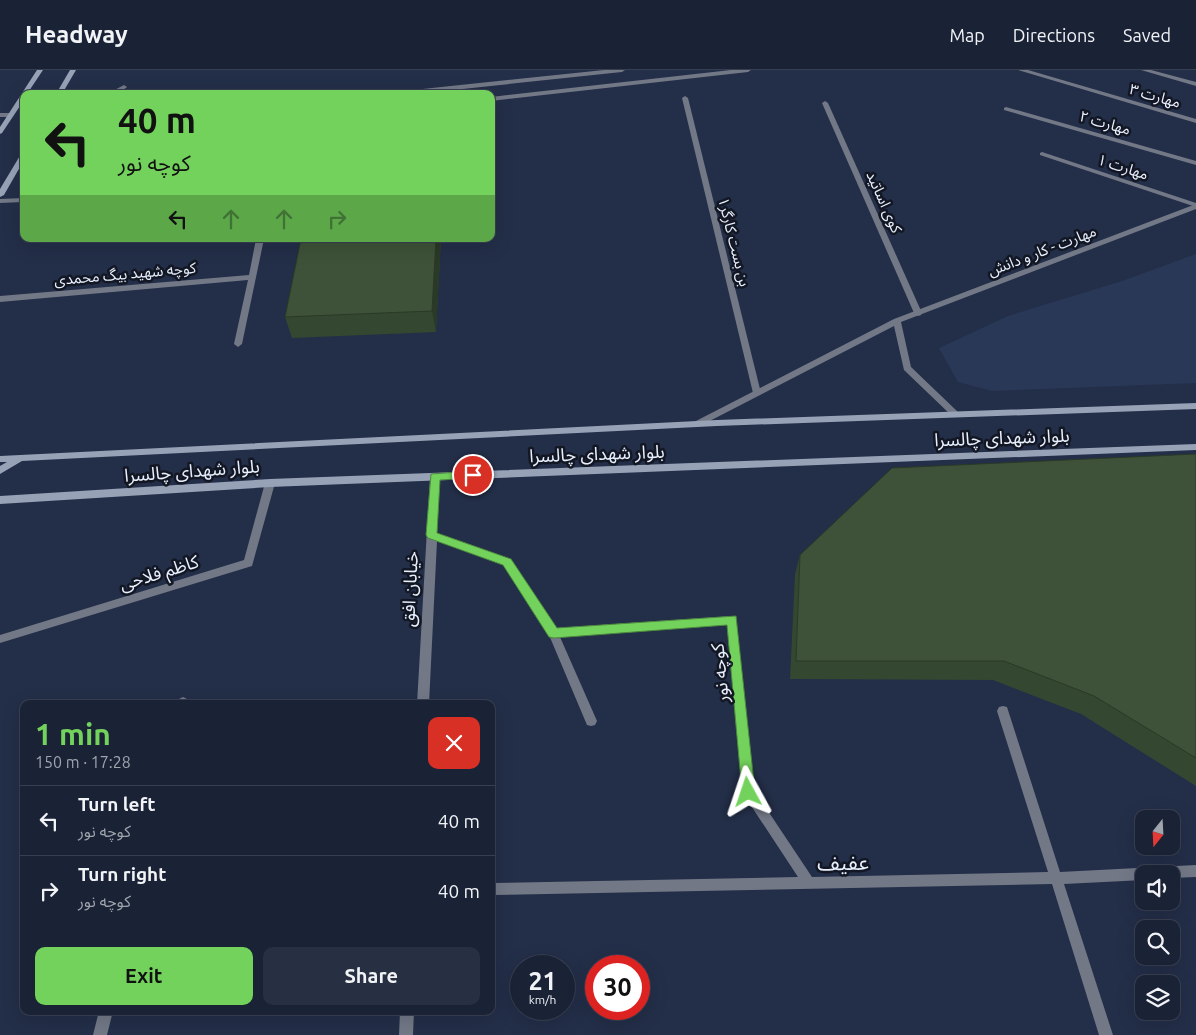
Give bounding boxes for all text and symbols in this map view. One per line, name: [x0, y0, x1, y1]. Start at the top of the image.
text: Headway: [25, 21, 128, 48]
text: Map: [949, 25, 985, 45]
text: Directions: [1013, 25, 1095, 45]
text: Saved: [1123, 25, 1171, 45]
street label: مهارت ۳: [1127, 80, 1183, 112]
text: 40 m: [118, 100, 196, 140]
street label: مهارت ۲: [1077, 107, 1133, 139]
icon: left: [35, 110, 100, 175]
text: کوچه نور: [118, 150, 191, 175]
street label: مهارت ۱: [1095, 150, 1151, 184]
street label: کوی اساتید: [862, 168, 906, 236]
street label: بن بست کارگر۱: [714, 196, 754, 288]
icon: left: [164, 205, 192, 233]
icon: ahead: [217, 205, 245, 233]
icon: ahead: [270, 205, 298, 233]
icon: right: [323, 205, 351, 233]
street label: مهارت - کار و دانش: [985, 222, 1099, 280]
street label: کوچه شهید بیگ محمدی: [53, 259, 198, 290]
street label: بلوار شهدای چالسرا: [934, 425, 1070, 451]
street label: بلوار شهدای چالسرا: [529, 441, 665, 467]
pin: [452, 454, 494, 496]
street label: بلوار شهدای چالسرا: [124, 455, 260, 487]
icon: arrive: [459, 461, 487, 489]
street label: کاظم فلاحی: [117, 550, 202, 597]
street label: خیابان افق: [397, 550, 423, 628]
street label: کوچه نور: [706, 642, 734, 705]
text: 1 min: [35, 717, 111, 751]
button: close: [428, 717, 480, 769]
text: 150 m · 17:28: [35, 753, 131, 771]
position arrow: [721, 765, 773, 817]
text: Turn left: [78, 793, 156, 815]
icon: left: [35, 807, 63, 835]
text: 40 m: [438, 810, 480, 832]
north arrow: [1135, 810, 1180, 855]
map controls: [1135, 810, 1180, 1020]
text: کوچه نور: [78, 822, 131, 840]
street label: عفیف: [817, 850, 869, 875]
text: Turn right: [78, 863, 166, 885]
button: sound: [1135, 865, 1180, 910]
icon: right: [35, 877, 63, 905]
text: 40 m: [438, 880, 480, 902]
text: کوچه نور: [78, 892, 131, 910]
button: search: [1135, 920, 1180, 965]
button: Exit: [35, 947, 253, 1005]
button: Share: [263, 947, 480, 1005]
speed limit sign: 30: [585, 955, 650, 1020]
text: 21: [528, 967, 557, 995]
button: layers: [1135, 975, 1180, 1020]
text: km/h: [529, 993, 556, 1006]

